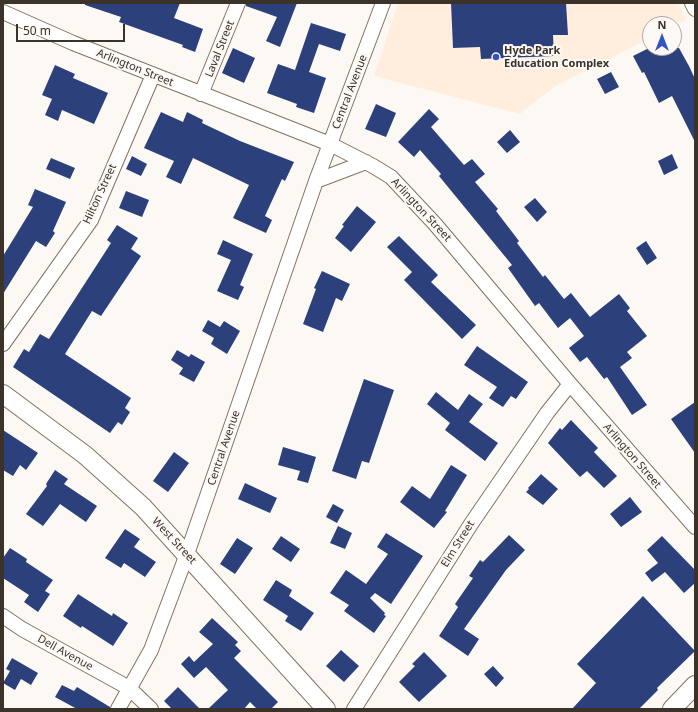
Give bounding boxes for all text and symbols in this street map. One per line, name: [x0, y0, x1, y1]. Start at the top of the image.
scale bar: [18, 16, 127, 42]
north arrow: [642, 16, 682, 56]
text: N: [658, 17, 666, 32]
street label: Laval Street: [203, 19, 237, 79]
text: 50 m: [23, 22, 51, 39]
place label: Hyde Park Education Complex: [504, 44, 609, 70]
street label: Arlington Street: [95, 47, 175, 89]
marker: Hyde Park Education Complex: [491, 52, 501, 62]
street label: Central Avenue: [330, 53, 370, 131]
street label: Hilton Street: [80, 162, 120, 226]
street label: Arlington Street: [388, 176, 454, 244]
street label: Central Avenue: [205, 409, 243, 487]
street label: Arlington Street: [600, 421, 664, 491]
street label: West Street: [149, 515, 199, 567]
street label: Elm Street: [438, 518, 478, 570]
street label: Dell Avenue: [35, 632, 95, 674]

